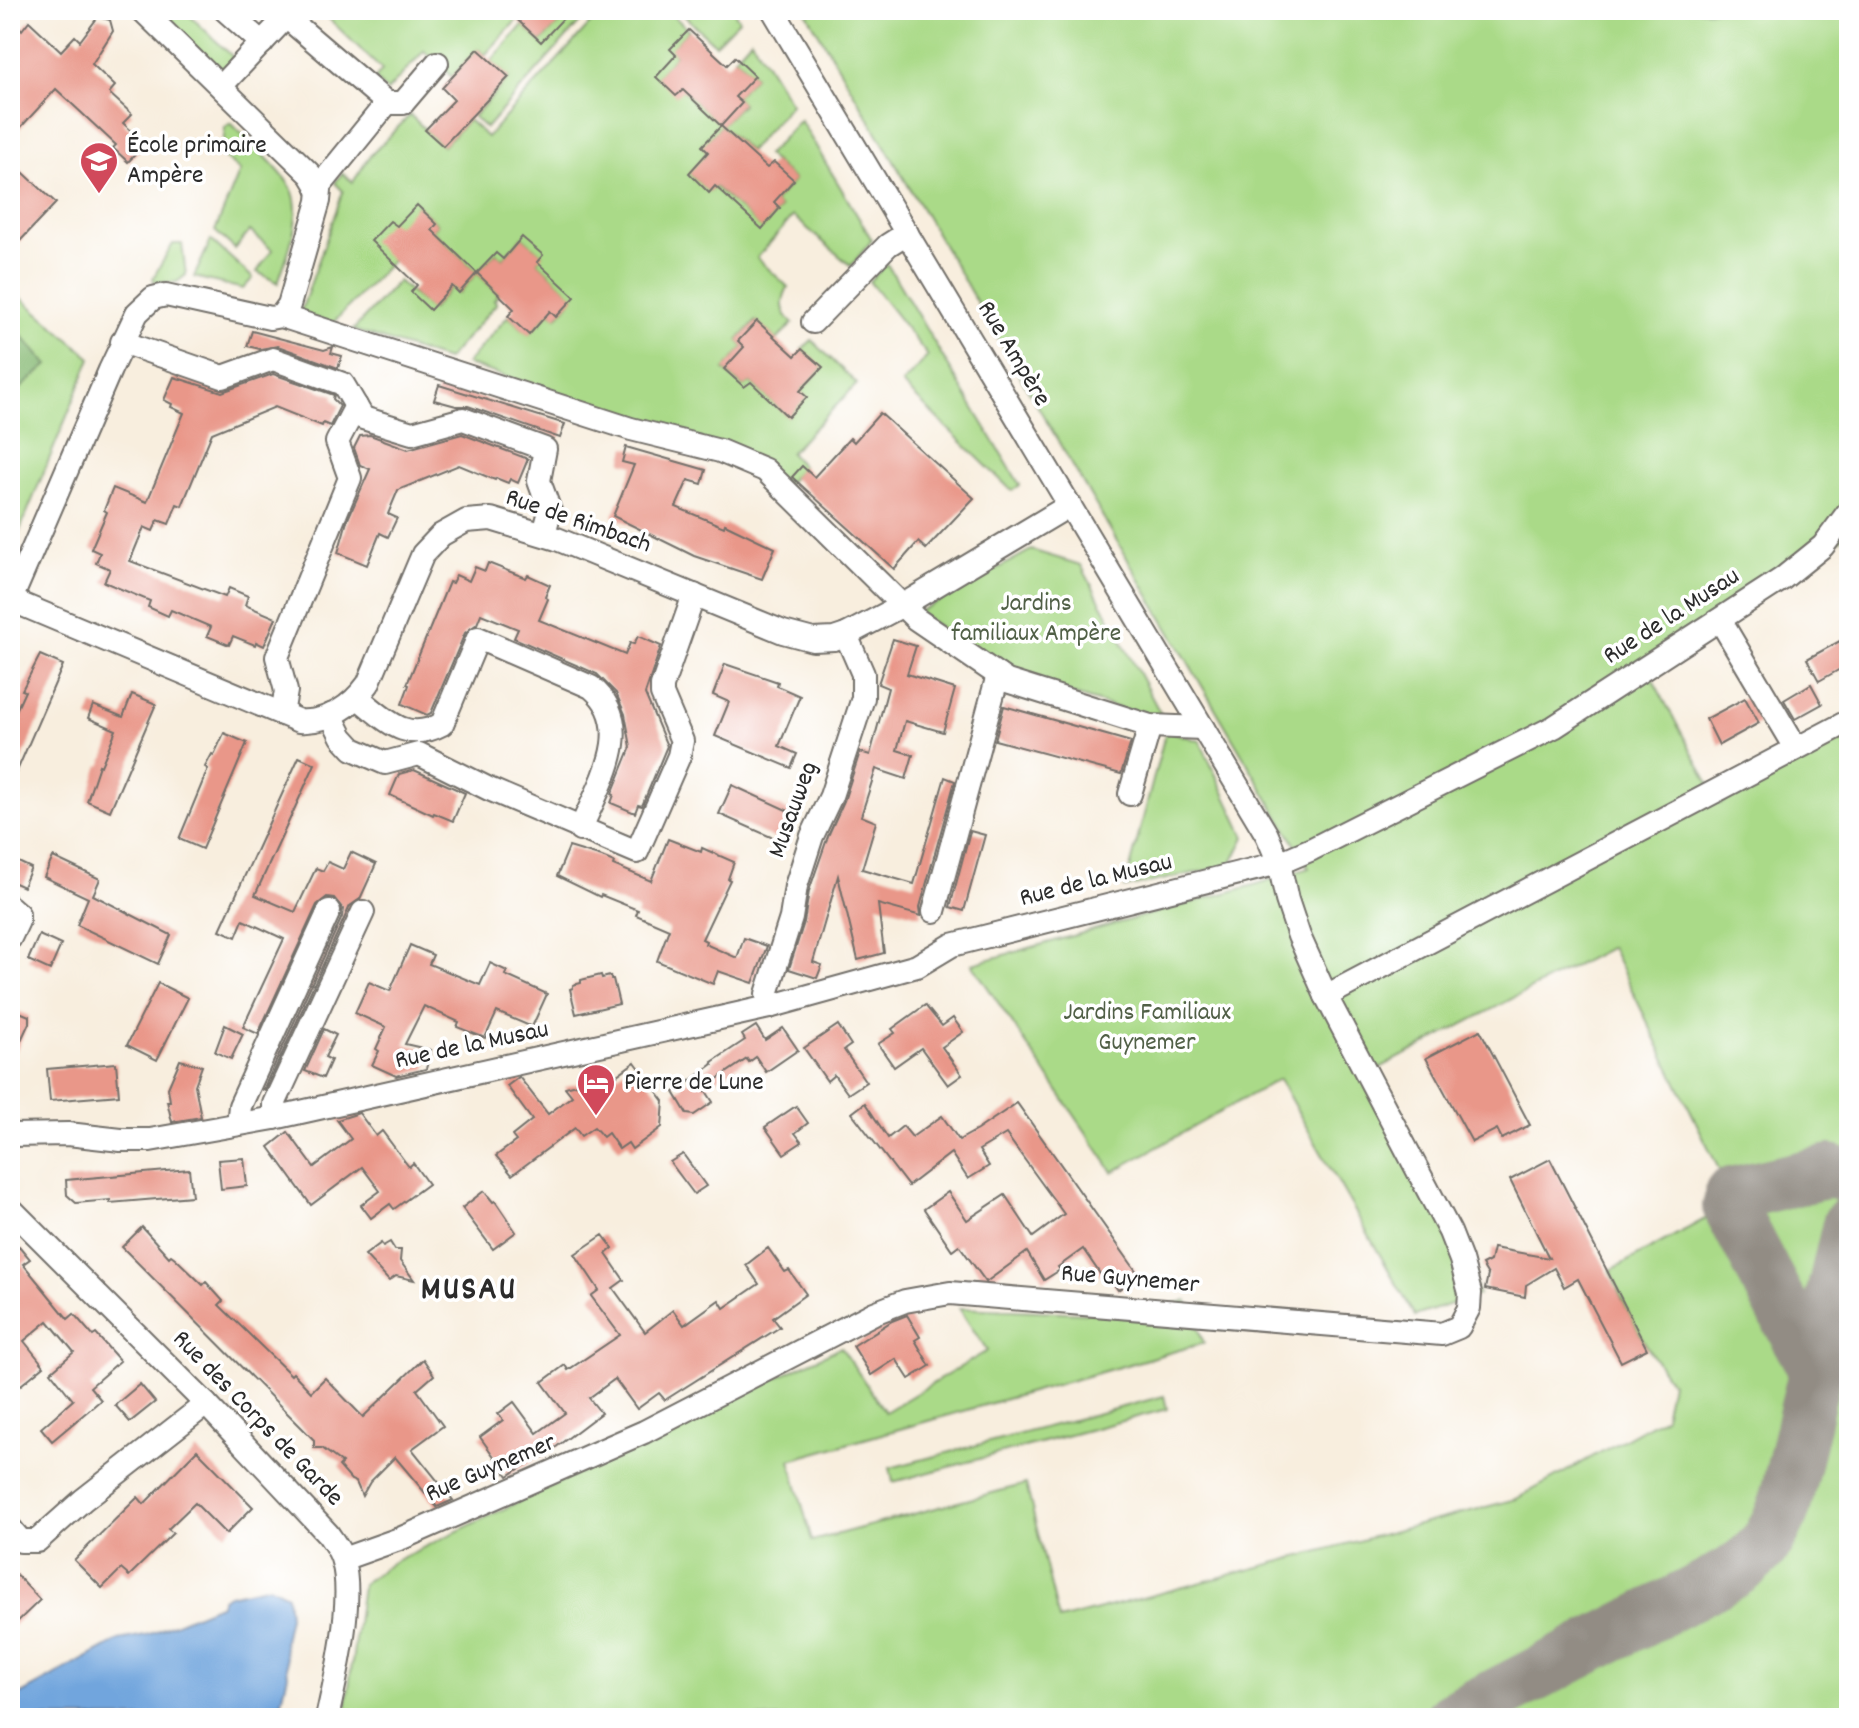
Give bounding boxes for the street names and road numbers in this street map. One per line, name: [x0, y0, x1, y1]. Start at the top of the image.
street label: Rue Ampère: [967, 294, 1059, 414]
street label: Rue de Rimbach: [500, 480, 656, 564]
street label: Rue de la Musau: [1597, 559, 1747, 675]
street label: Musauweg: [759, 757, 829, 863]
street label: Rue de la Musau: [1016, 844, 1176, 918]
street label: Rue de la Musau: [392, 1012, 552, 1080]
street label: Rue Guynemer: [1059, 1256, 1201, 1304]
street label: Rue des Corps de Garde: [163, 1322, 351, 1516]
street label: Rue Guynemer: [420, 1425, 562, 1513]

